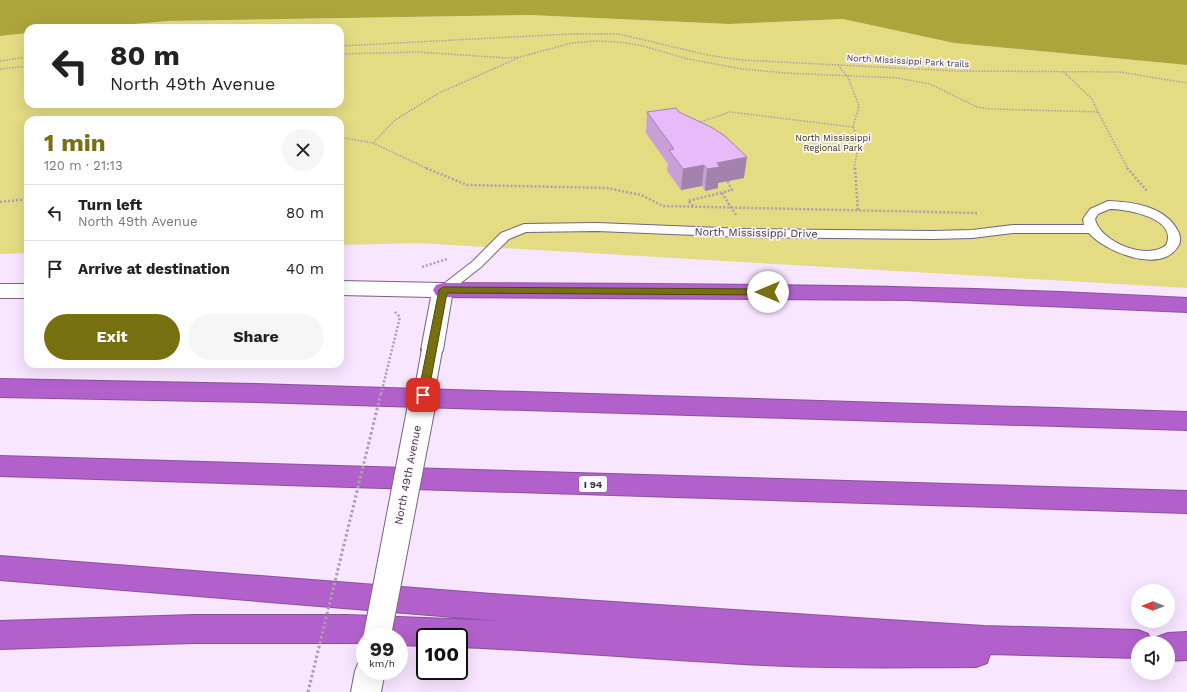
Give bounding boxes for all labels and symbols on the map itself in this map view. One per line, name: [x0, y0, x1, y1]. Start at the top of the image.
street label: North Mississippi Park trails: [846, 53, 970, 69]
park label: North Mississippi Regional Park: [795, 133, 871, 153]
street label: North Mississippi Drive: [694, 225, 818, 241]
position arrow: [747, 271, 789, 313]
pin: [406, 378, 440, 412]
street label: North 49th Avenue: [392, 424, 424, 526]
road number: I 94: [579, 476, 607, 492]
north arrow: [1131, 584, 1175, 628]
speed limit sign: 100: [416, 628, 468, 680]

